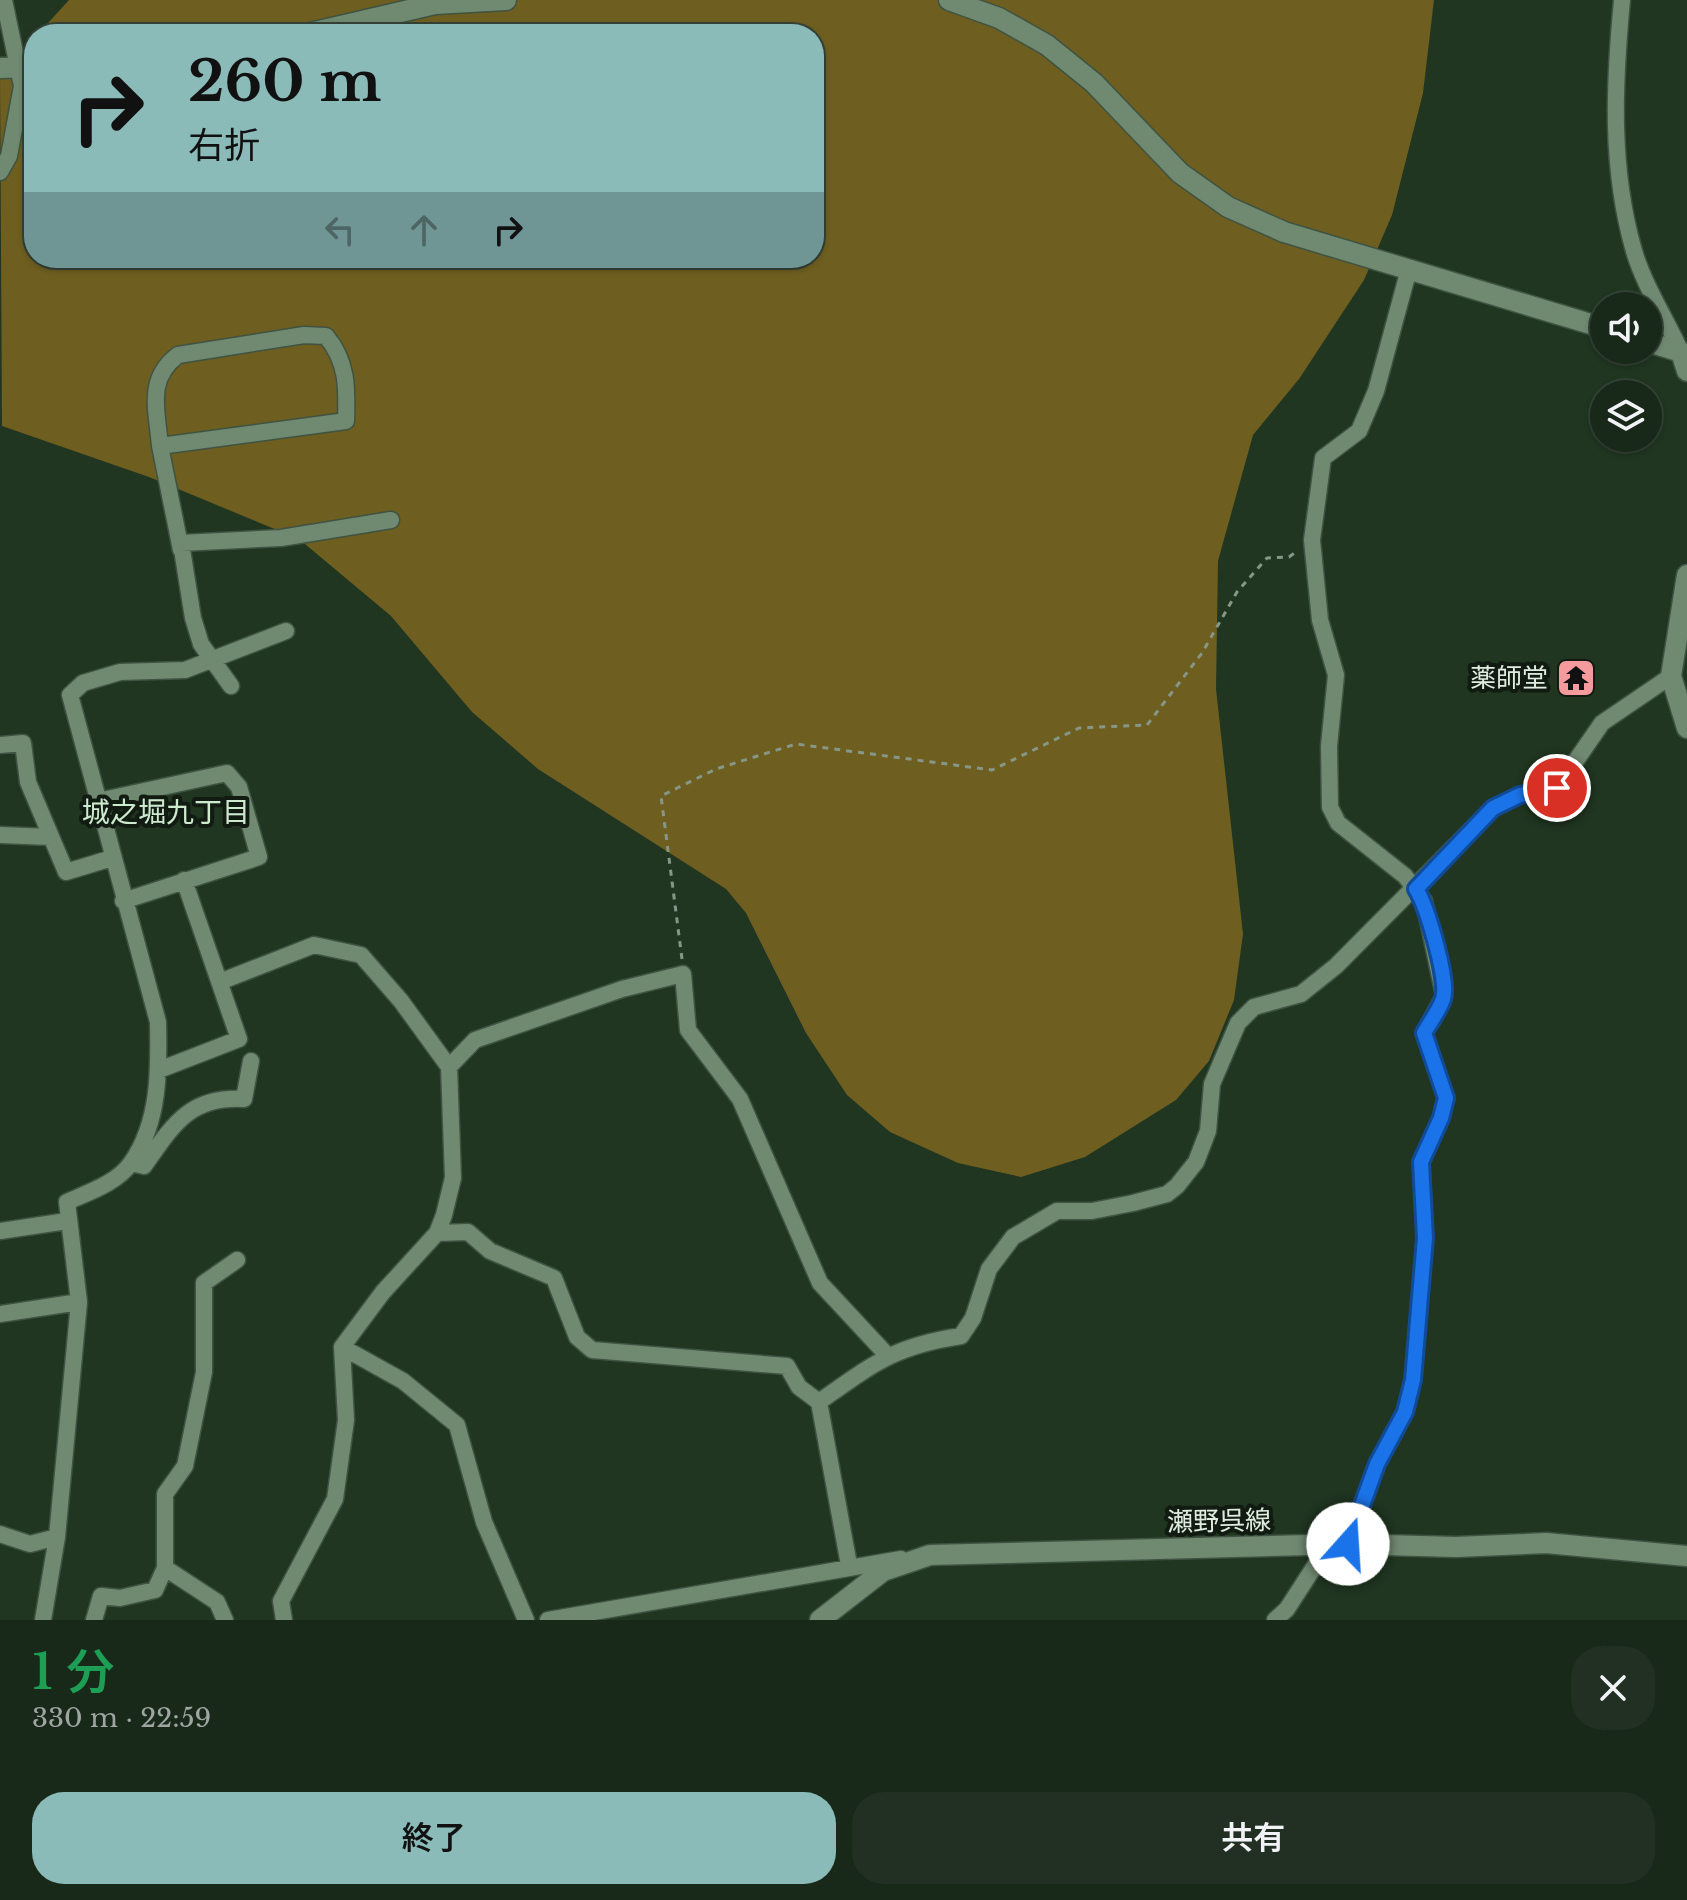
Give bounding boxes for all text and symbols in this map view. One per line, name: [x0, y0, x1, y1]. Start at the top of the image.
text: 260 m: [188, 47, 381, 116]
icon: right: [56, 56, 160, 160]
text: 右折: [188, 123, 260, 168]
icon: left: [318, 208, 362, 252]
icon: ahead: [402, 208, 446, 252]
icon: right: [486, 208, 530, 252]
map controls: [1590, 292, 1662, 452]
button: sound: [1590, 292, 1662, 364]
button: layers: [1590, 380, 1662, 452]
temple icon: 薬師堂: [1555, 657, 1597, 699]
place label: 薬師堂: [1470, 662, 1548, 694]
pin: [1523, 754, 1591, 822]
icon: arrive: [1535, 766, 1579, 810]
district label: 城之堀九丁目: [82, 795, 250, 830]
position arrow: [1306, 1502, 1390, 1586]
street label: 瀬野呉線: [1167, 1504, 1271, 1538]
text: 1 分: [32, 1642, 114, 1702]
button: close: [1571, 1646, 1655, 1730]
text: 330 m · 22:59: [32, 1702, 211, 1734]
button: 終了: [32, 1792, 836, 1884]
button: 共有: [852, 1792, 1655, 1884]

